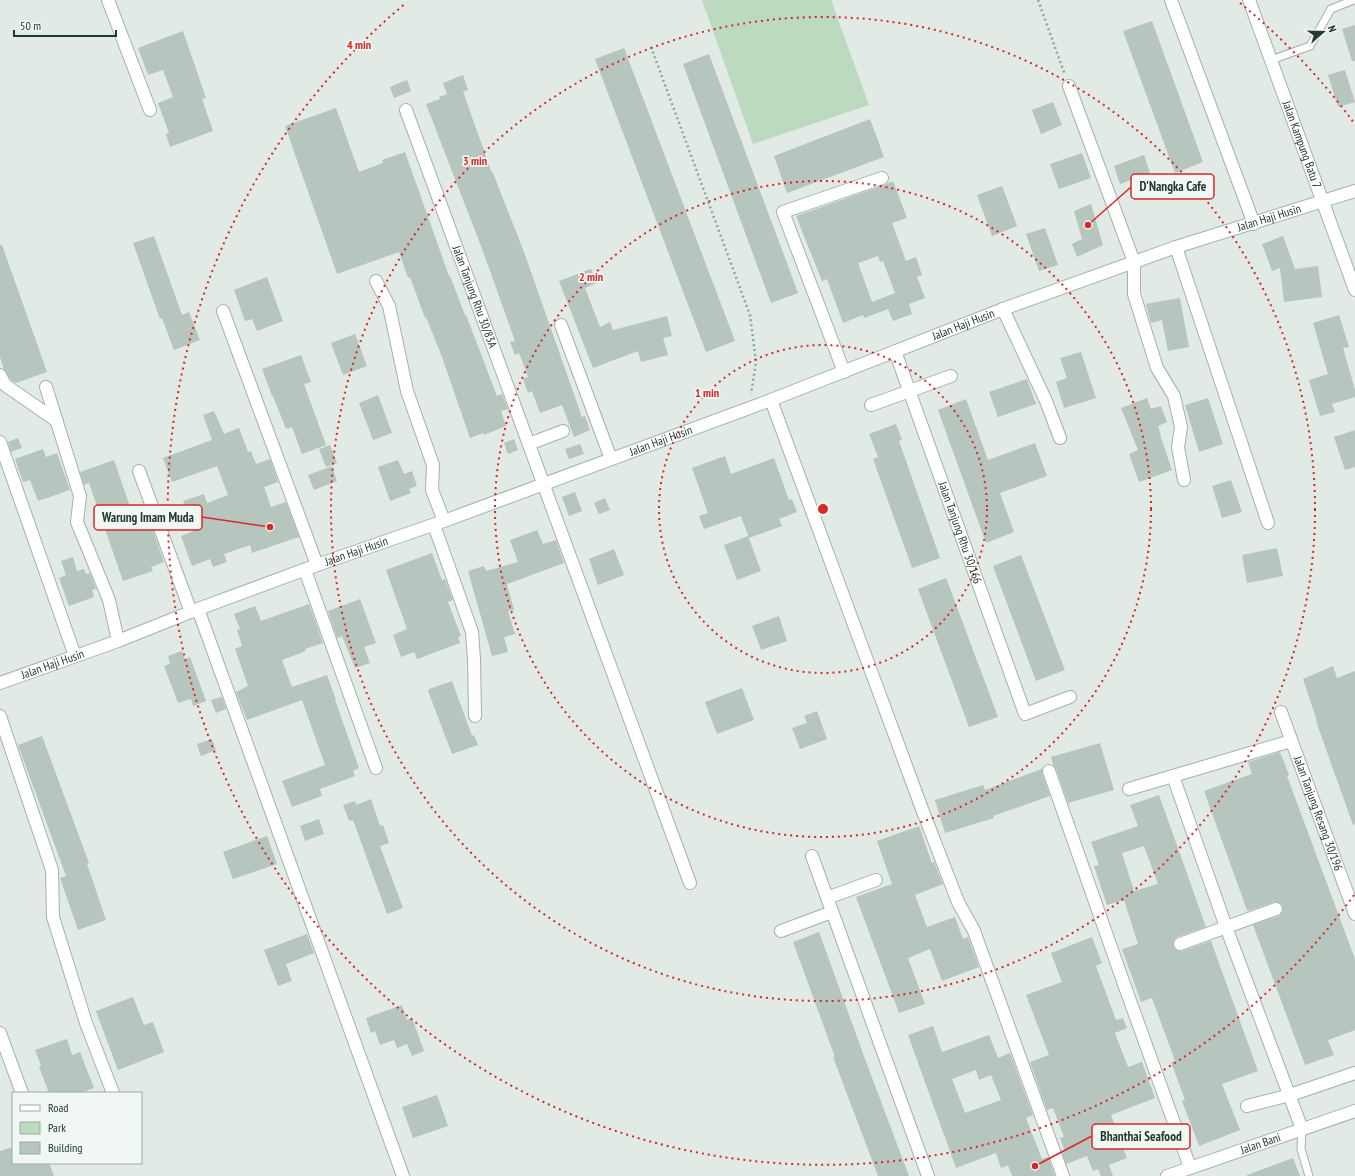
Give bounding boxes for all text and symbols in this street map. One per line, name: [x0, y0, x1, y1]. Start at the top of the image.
scale bar: [14, 12, 116, 38]
north arrow: [1303, 12, 1343, 52]
text: 50 m: [20, 18, 41, 33]
text: N: [1325, 23, 1340, 34]
text: 4 min: [347, 37, 371, 52]
street label: Jalan Kampung Batu 7: [1279, 98, 1325, 190]
text: 3 min: [463, 153, 487, 168]
callout: D'Nangka Cafe: [1131, 174, 1214, 199]
text: D'Nangka Cafe: [1140, 178, 1207, 195]
street label: Jalan Haji Husin: [1234, 200, 1303, 235]
street label: Jalan Tanjung Rhu 30/83A: [449, 243, 501, 350]
text: 2 min: [579, 269, 603, 284]
street label: Jalan Haji Husin: [929, 305, 997, 343]
text: 1 min: [695, 385, 719, 400]
street label: Jalan Haji Husin: [626, 422, 694, 459]
street label: Jalan Tanjung Rhu 30/166: [935, 478, 986, 586]
centre of rings: [816, 502, 830, 516]
callout: Warung Imam Muda: [94, 505, 202, 530]
text: Warung Imam Muda: [101, 509, 194, 526]
street label: Jalan Haji Husin: [322, 533, 390, 569]
street label: Jalan Haji Husin: [18, 646, 86, 682]
street label: Jalan Tanjung Resang 30/196: [1290, 753, 1346, 873]
legend: [12, 1092, 142, 1164]
text: Road: [48, 1100, 68, 1115]
text: Park: [48, 1120, 66, 1135]
callout: Bhanthai Seafood: [1092, 1124, 1190, 1149]
text: Bhanthai Seafood: [1100, 1128, 1182, 1145]
street label: Jalan Bani: [1237, 1129, 1282, 1157]
text: Building: [48, 1140, 83, 1155]

